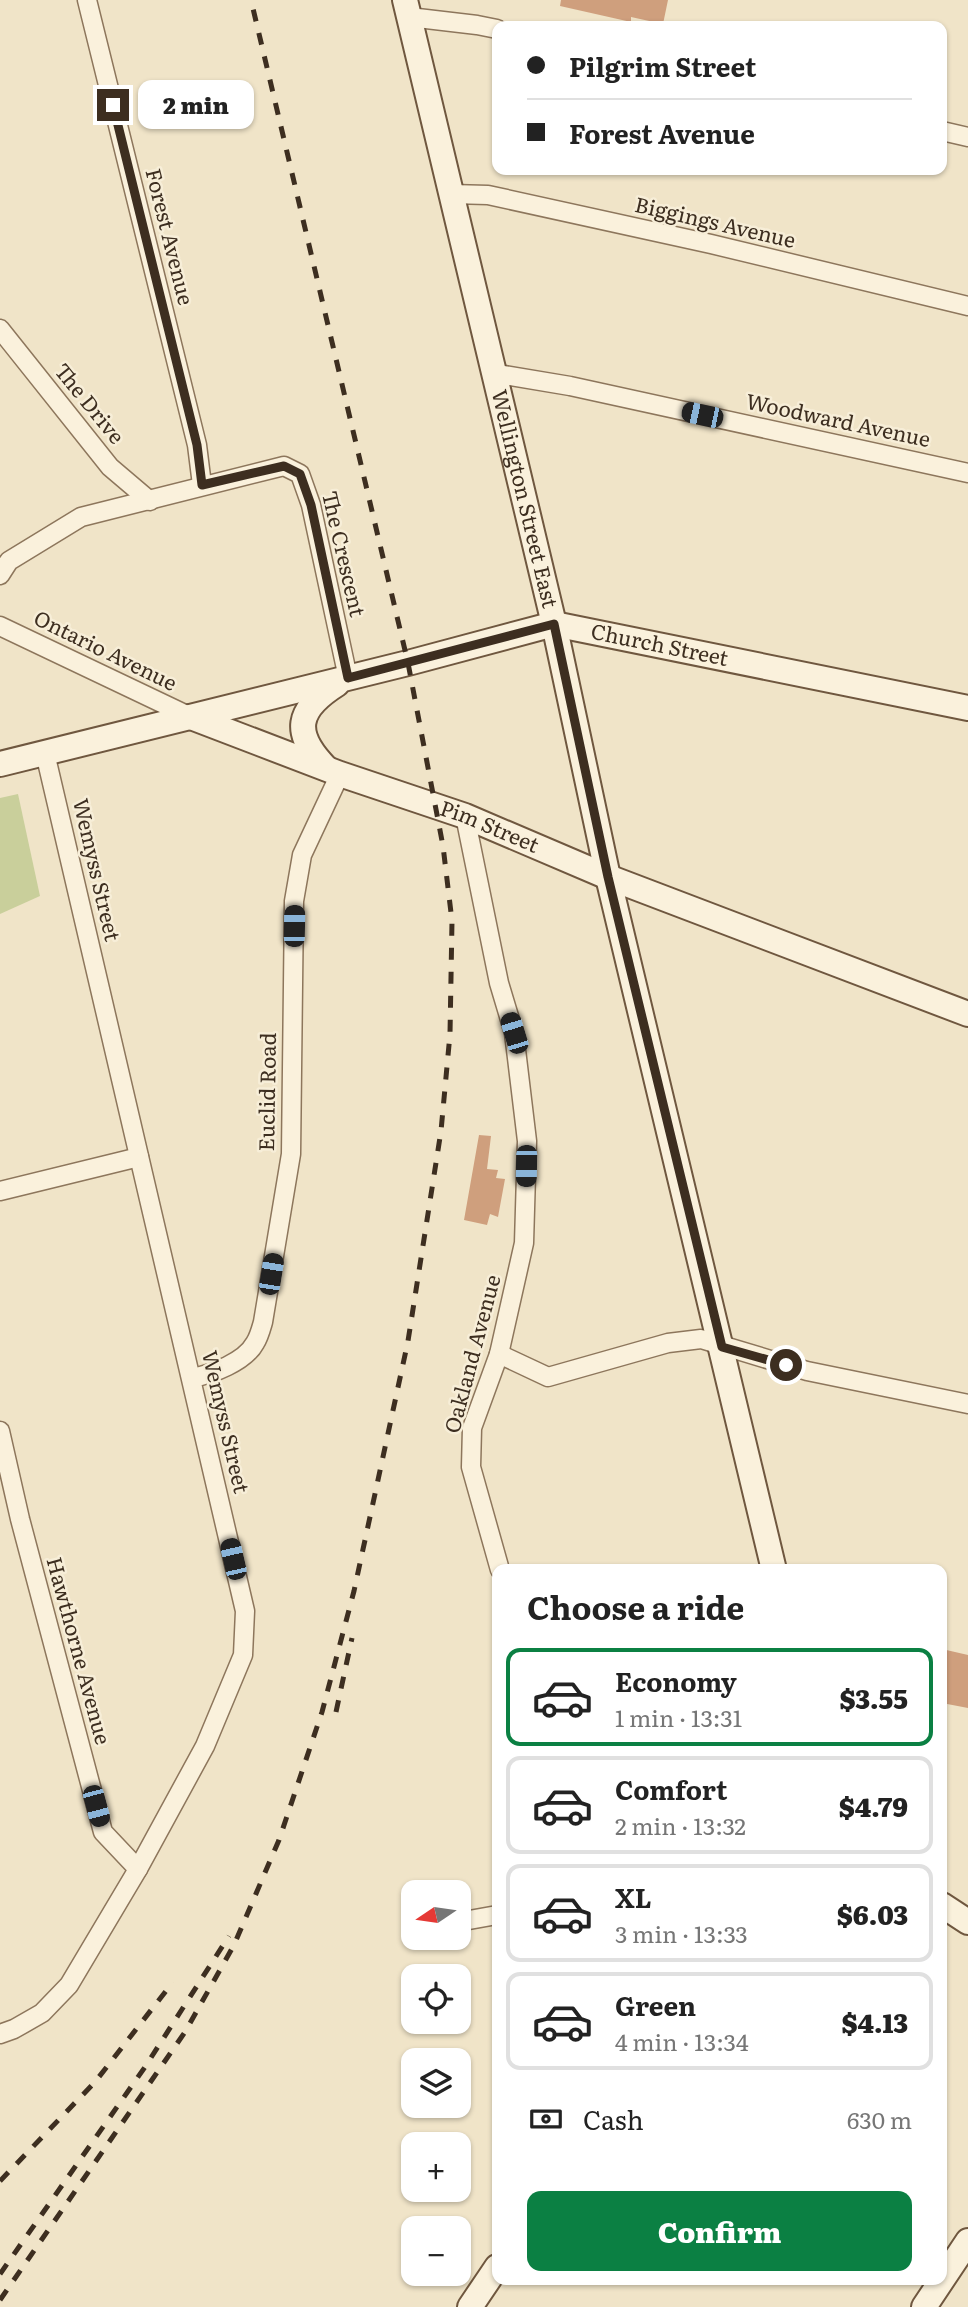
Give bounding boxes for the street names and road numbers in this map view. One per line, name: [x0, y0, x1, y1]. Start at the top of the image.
street label: Forest Avenue: [139, 165, 203, 308]
street label: Biggings Avenue: [632, 187, 799, 254]
street label: The Drive: [49, 355, 133, 450]
street label: Woodward Avenue: [744, 384, 934, 453]
street label: Wellington Street East: [486, 386, 568, 611]
street label: The Crescent: [316, 487, 375, 620]
street label: Ontario Avenue: [29, 601, 183, 697]
street label: Church Street: [588, 614, 732, 672]
street label: Pim Street: [437, 791, 545, 859]
street label: Wemyss Street: [67, 795, 130, 944]
street label: Euclid Road: [249, 1032, 282, 1152]
street label: Oakland Avenue: [435, 1271, 507, 1436]
street label: Wemyss Street: [196, 1347, 259, 1496]
street label: Hawthorne Avenue: [40, 1553, 120, 1748]

